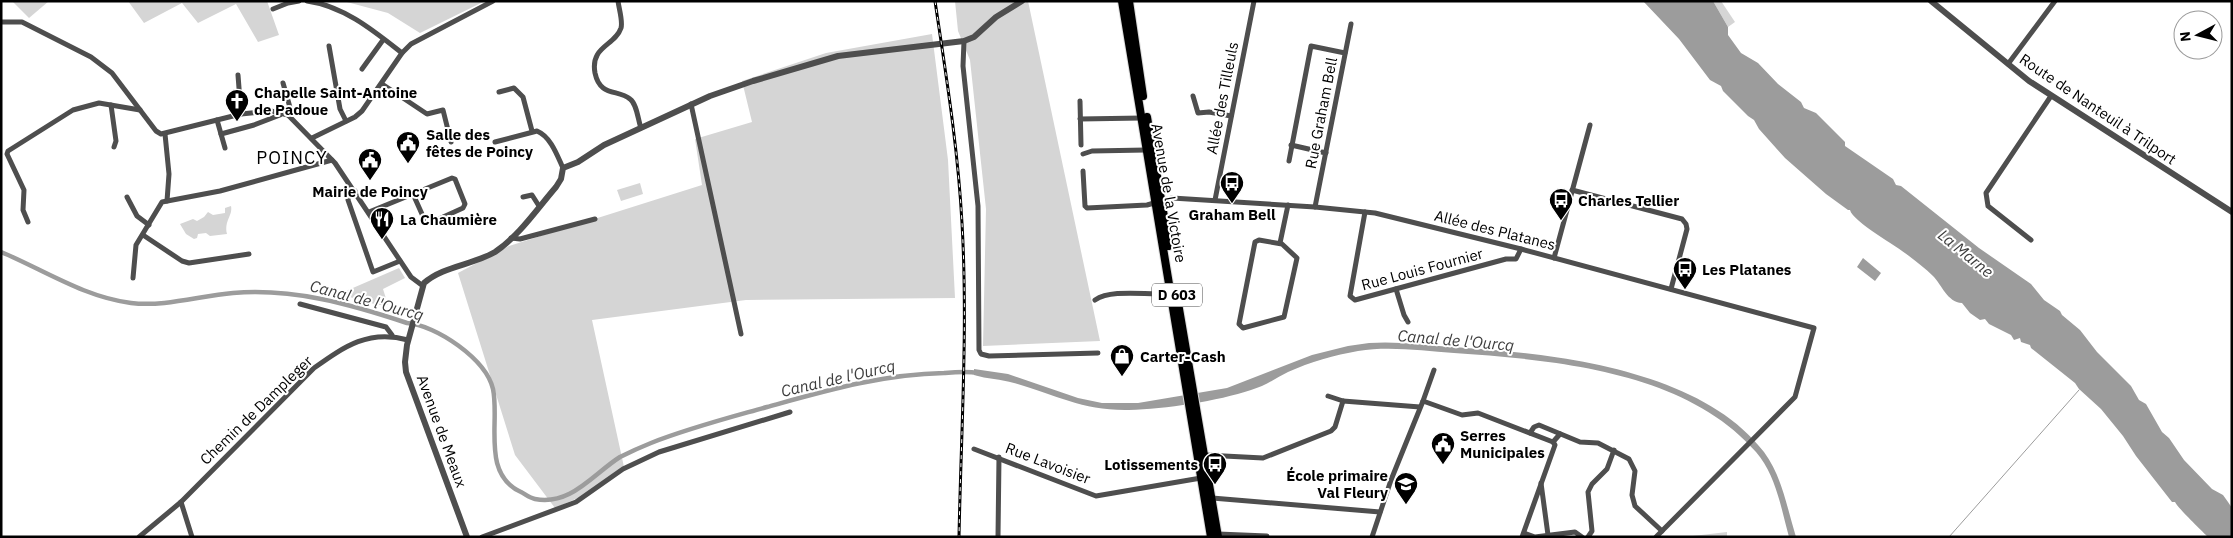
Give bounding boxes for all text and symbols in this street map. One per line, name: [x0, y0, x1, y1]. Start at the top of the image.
north arrow: [2173, 10, 2223, 60]
text: N: [2176, 30, 2195, 43]
street label: Allée des Tilleuls: [1202, 40, 1242, 156]
street label: Route de Nanteuil à Trilport: [2016, 49, 2180, 169]
street label: Rue Graham Bell: [1301, 56, 1341, 170]
place label: Chapelle Saint-Antoine de Padoue: [254, 83, 417, 119]
church icon: Chapelle Saint-Antoine de Padoue: [224, 88, 250, 122]
street label: Avenue de la Victoire: [1147, 122, 1191, 264]
place label: Salle des fêtes de Poincy: [426, 125, 533, 161]
public building icon: Salle des fêtes de Poincy: [395, 130, 421, 164]
district label: POINCY: [256, 146, 328, 169]
public building icon: Mairie de Poincy: [357, 147, 383, 181]
bus stop icon: Graham Bell: [1219, 170, 1245, 204]
place label: Mairie de Poincy: [312, 182, 428, 201]
bus stop icon: Charles Tellier: [1548, 187, 1574, 221]
place label: Charles Tellier: [1578, 191, 1679, 210]
place label: Graham Bell: [1188, 205, 1276, 224]
restaurant icon: La Chaumière: [369, 206, 395, 240]
street label: Allée des Platanes: [1433, 206, 1557, 254]
place label: La Chaumière: [400, 210, 497, 229]
water label: La Marne: [1934, 225, 1998, 281]
street label: Rue Louis Fournier: [1359, 243, 1485, 294]
bus stop icon: Les Platanes: [1672, 256, 1698, 290]
place label: Les Platanes: [1702, 260, 1792, 279]
water label: Canal de l'Ourcq: [308, 275, 426, 325]
road number: D 603: [1152, 284, 1202, 306]
water label: Canal de l'Ourcq: [1397, 325, 1515, 355]
shop icon: Carter-Cash: [1109, 343, 1135, 377]
place label: Carter-Cash: [1140, 347, 1226, 366]
street label: Chemin de Dampleger: [196, 351, 317, 469]
water label: Canal de l'Ourcq: [779, 355, 897, 401]
street label: Avenue de Meaux: [413, 372, 471, 490]
place label: Serres Municipales: [1460, 426, 1545, 462]
public building icon: Serres Municipales: [1430, 431, 1456, 465]
street label: Rue Lavoisier: [1003, 438, 1094, 488]
bus stop icon: Lotissements: [1202, 451, 1228, 485]
place label: Lotissements: [1104, 455, 1198, 474]
place label: École primaire Val Fleury: [1286, 466, 1388, 502]
school or university icon: École primaire Val Fleury: [1393, 471, 1419, 505]

